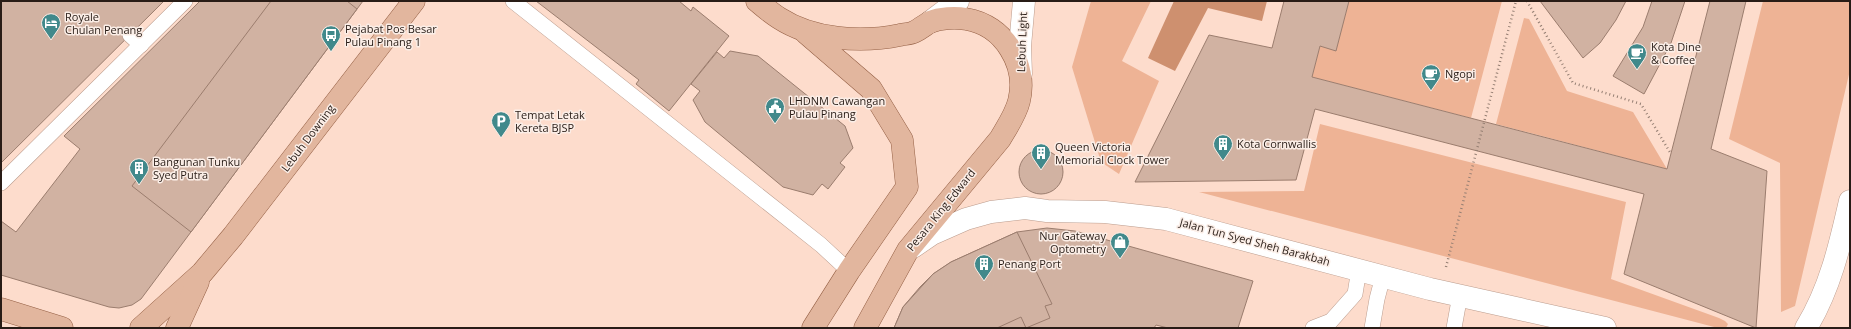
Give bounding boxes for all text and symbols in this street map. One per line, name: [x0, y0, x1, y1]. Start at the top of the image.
place label: Royale Chulan Penang: [65, 9, 142, 37]
hotel icon: Royale Chulan Penang: [40, 12, 62, 40]
street label: Lebuh Light: [1013, 12, 1030, 72]
place label: Pejabat Pos Besar Pulau Pinang 1: [345, 21, 437, 49]
bus stop icon: Pejabat Pos Besar Pulau Pinang 1: [320, 24, 342, 52]
place label: Kota Dine & Coffee: [1651, 39, 1701, 67]
cafe icon: Kota Dine & Coffee: [1626, 42, 1648, 70]
cafe icon: Ngopi: [1420, 63, 1442, 91]
place label: Ngopi: [1445, 66, 1475, 81]
place label: LHDNM Cawangan Pulau Pinang: [789, 93, 885, 121]
public building icon: LHDNM Cawangan Pulau Pinang: [764, 96, 786, 124]
street label: Lebuh Downing: [277, 101, 338, 174]
place label: Tempat Letak Kereta BJSP: [515, 107, 585, 135]
parking icon: Tempat Letak Kereta BJSP: [490, 110, 512, 138]
building icon: Kota Cornwallis: [1212, 133, 1234, 161]
place label: Kota Cornwallis: [1237, 136, 1316, 151]
place label: Queen Victoria Memorial Clock Tower: [1055, 139, 1169, 167]
building icon: Queen Victoria Memorial Clock Tower: [1030, 142, 1052, 170]
place label: Bangunan Tunku Syed Putra: [153, 154, 240, 182]
building icon: Bangunan Tunku Syed Putra: [128, 157, 150, 185]
street label: Pesara King Edward: [903, 166, 978, 254]
street label: Jalan Tun Syed Sheh Barakbah: [1177, 214, 1332, 269]
place label: Nur Gateway Optometry: [1039, 228, 1106, 256]
shop icon: Nur Gateway Optometry: [1109, 231, 1131, 259]
building icon: Penang Port: [973, 253, 995, 281]
place label: Penang Port: [998, 256, 1061, 271]

